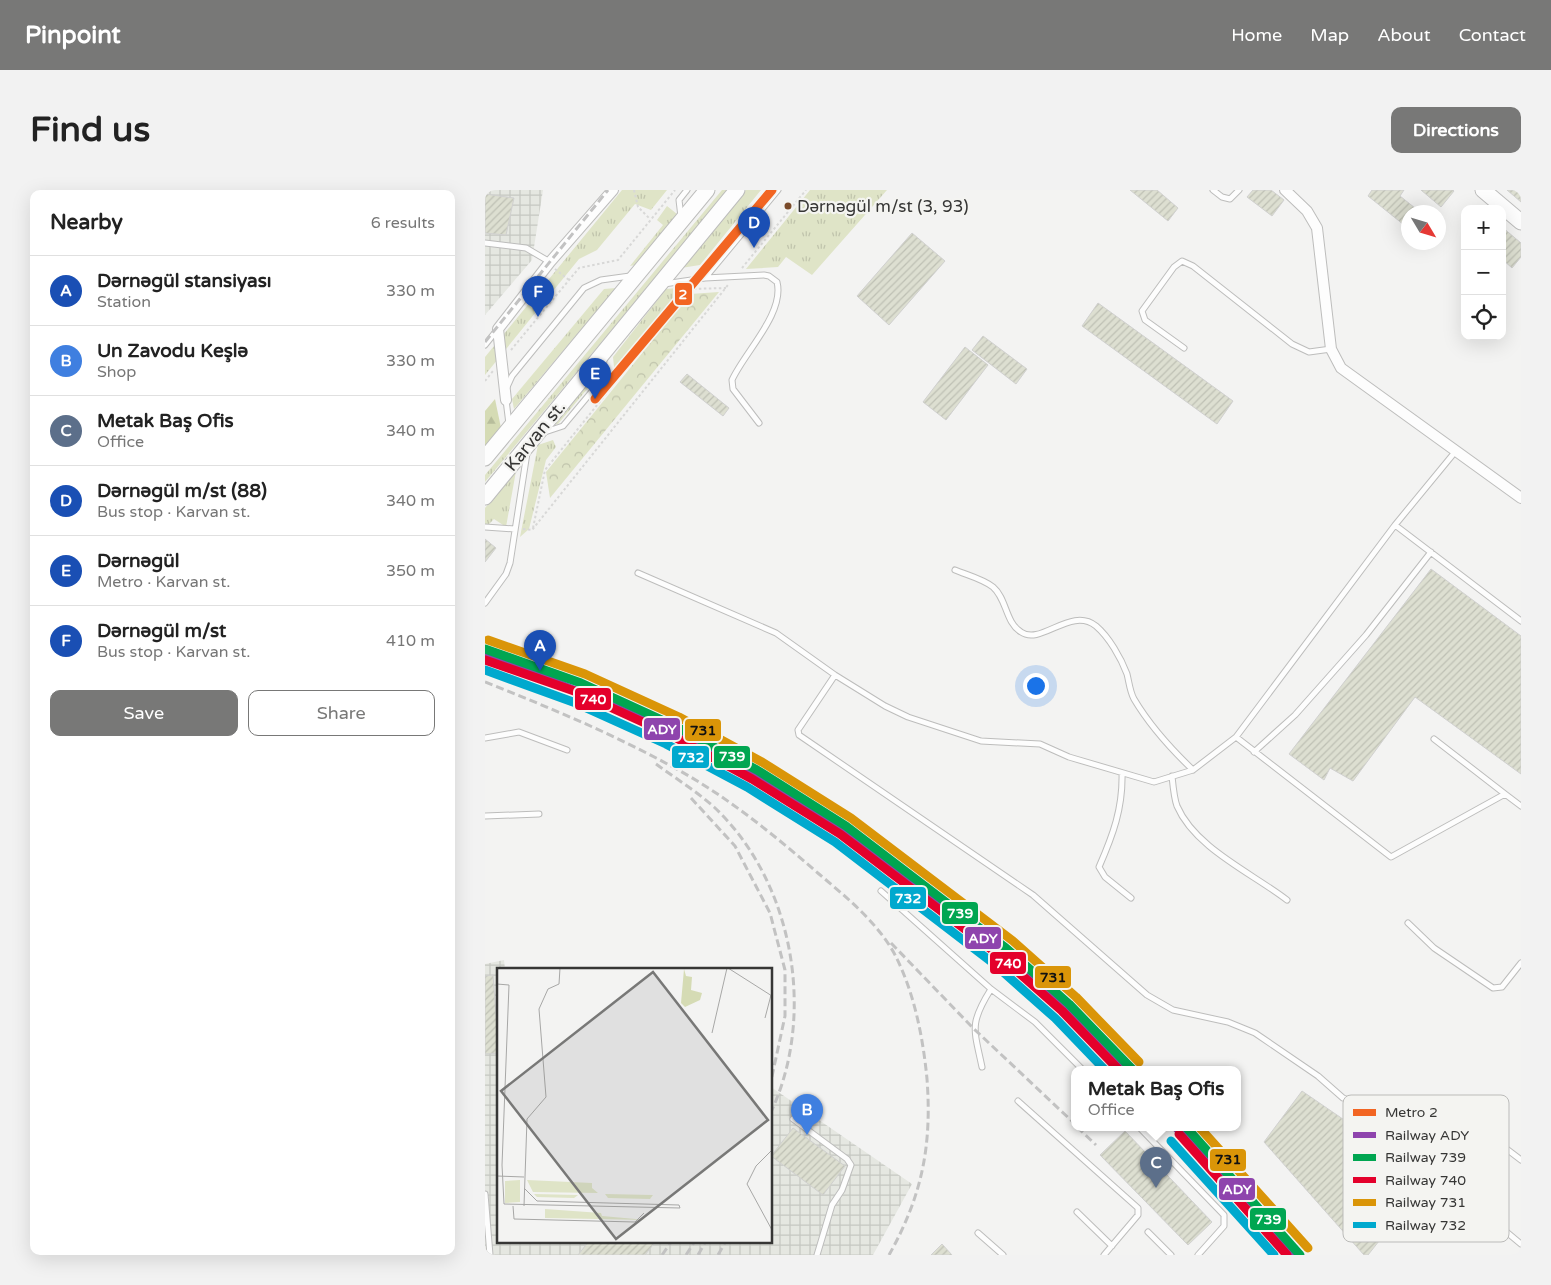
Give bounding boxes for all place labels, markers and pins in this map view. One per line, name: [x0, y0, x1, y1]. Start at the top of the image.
place label: Dərnəgül m/st (3, 93): [797, 196, 969, 217]
marker: Dərnəgül m/st (3, 93): [783, 201, 793, 211]
pin: D: [738, 207, 770, 248]
pin: F: [522, 276, 554, 317]
pin: E: [579, 358, 611, 399]
pin: A: [524, 630, 556, 671]
pin: B: [791, 1094, 823, 1135]
pin: C: [1140, 1147, 1172, 1188]

